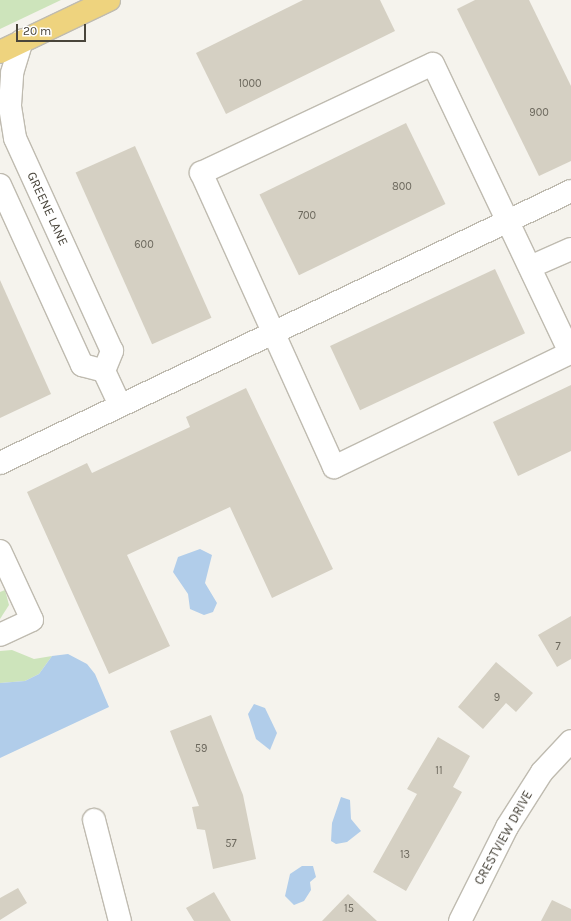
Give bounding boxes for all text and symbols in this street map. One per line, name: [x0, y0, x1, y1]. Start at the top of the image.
scale bar: [18, 16, 88, 42]
text: 20 m: [23, 24, 51, 38]
house number: 1000: [238, 77, 262, 91]
house number: 900: [529, 106, 549, 120]
street label: GREENE LANE: [23, 169, 71, 249]
house number: 800: [392, 180, 412, 194]
house number: 700: [298, 209, 316, 223]
house number: 600: [134, 238, 154, 252]
house number: 7: [555, 640, 561, 654]
house number: 9: [494, 691, 500, 705]
house number: 59: [195, 742, 207, 756]
house number: 11: [435, 764, 443, 778]
street label: CRESTVIEW DRIVE: [472, 788, 536, 888]
house number: 57: [225, 837, 237, 851]
house number: 13: [400, 848, 410, 862]
house number: 15: [344, 902, 354, 916]

